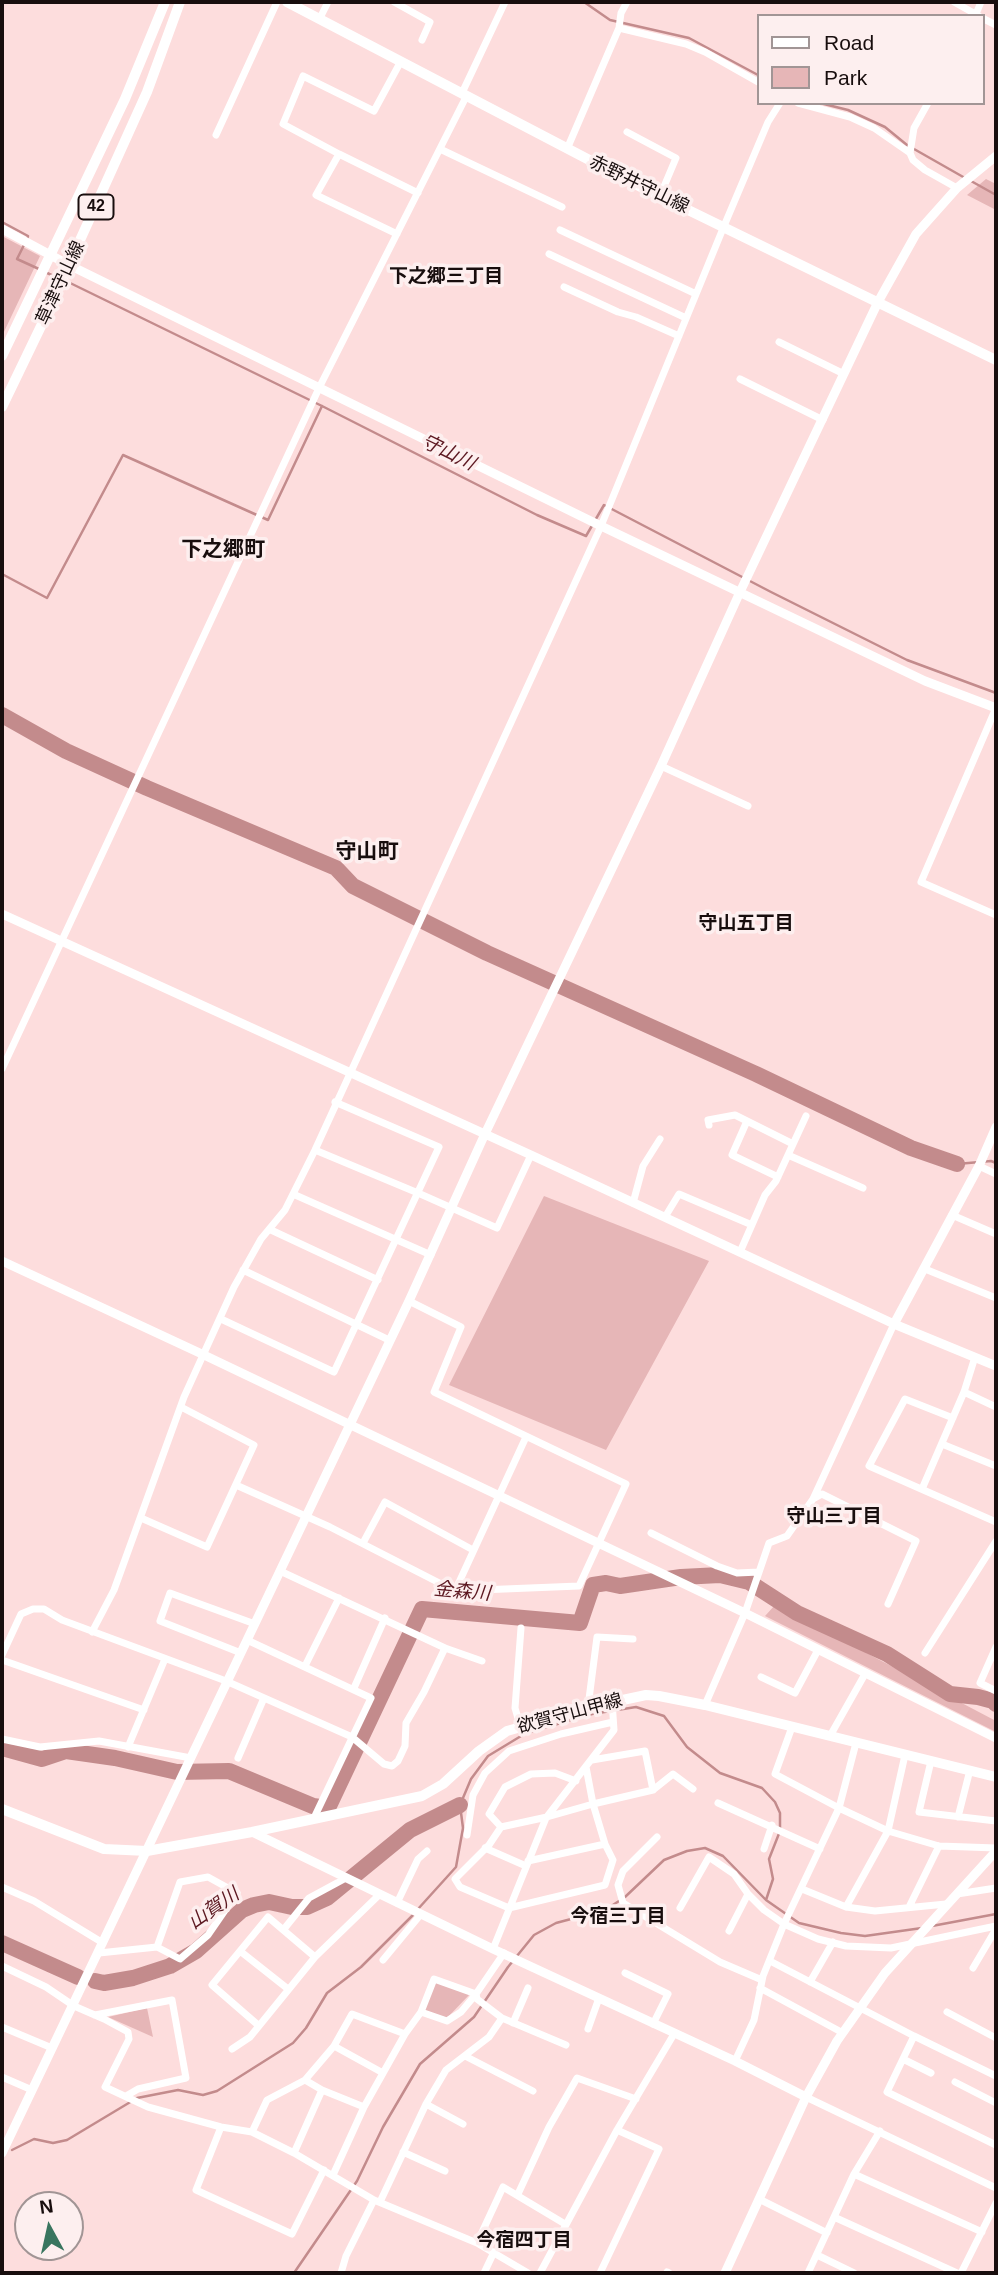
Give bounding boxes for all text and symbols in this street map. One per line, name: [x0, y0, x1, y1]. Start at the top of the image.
legend: [757, 14, 984, 105]
text: Road: [824, 31, 874, 54]
text: Park: [824, 66, 867, 89]
street label: 赤野井守山線: [586, 152, 692, 218]
road number: 42: [78, 195, 114, 220]
street label: 草津守山線: [32, 238, 90, 328]
district label: 下之郷三丁目: [389, 266, 503, 288]
water label: 守山川: [417, 430, 479, 476]
district label: 下之郷町: [181, 537, 265, 563]
district label: 守山町: [336, 839, 398, 865]
district label: 守山五丁目: [699, 913, 793, 935]
district label: 守山三丁目: [787, 1506, 881, 1528]
water label: 金森川: [433, 1578, 491, 1606]
street label: 欲賀守山甲線: [515, 1690, 625, 1738]
water label: 山賀川: [184, 1883, 244, 1935]
district label: 今宿三丁目: [571, 1906, 665, 1928]
north arrow: [14, 2191, 84, 2261]
text: N: [38, 2195, 55, 2218]
district label: 今宿四丁目: [477, 2230, 571, 2252]

